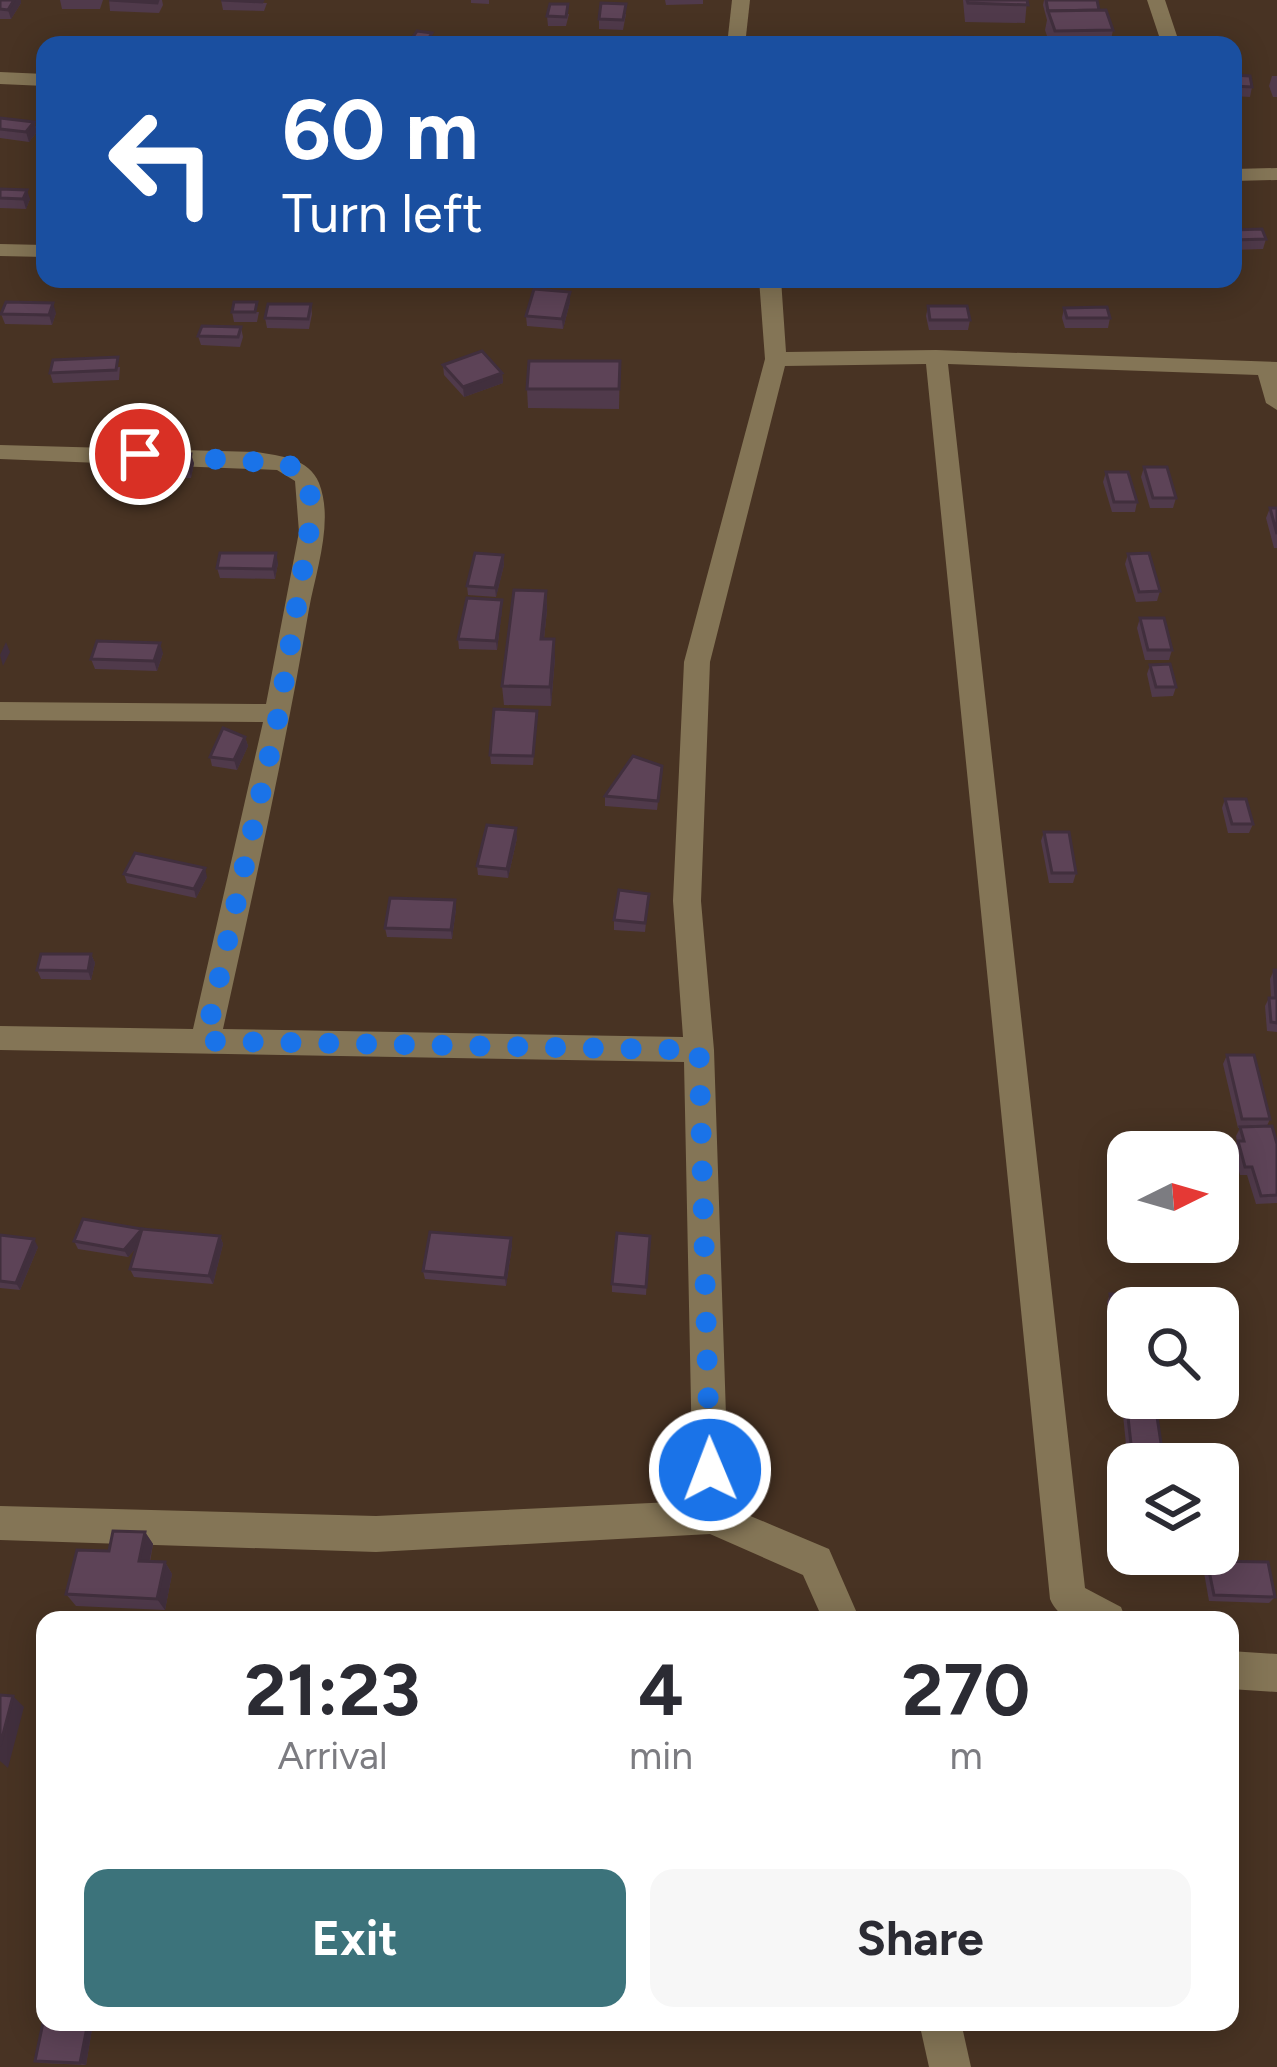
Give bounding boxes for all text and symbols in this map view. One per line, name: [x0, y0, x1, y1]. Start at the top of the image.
text: 60 m: [282, 79, 478, 180]
icon: left: [84, 84, 240, 240]
text: Turn left: [282, 181, 483, 246]
pin: [89, 403, 191, 505]
icon: arrive: [107, 421, 173, 487]
north arrow: [1107, 1131, 1239, 1263]
map controls: [1107, 1131, 1239, 1575]
button: search: [1107, 1287, 1239, 1419]
position arrow: [647, 1407, 773, 1533]
button: layers: [1107, 1443, 1239, 1575]
text: 21:23: [245, 1647, 420, 1733]
text: 4: [638, 1647, 684, 1733]
text: 270: [902, 1647, 1030, 1733]
text: Arrival: [277, 1732, 388, 1779]
text: min: [629, 1732, 693, 1779]
text: m: [949, 1732, 983, 1779]
button: Exit: [84, 1869, 626, 2007]
button: Share: [650, 1869, 1191, 2007]

